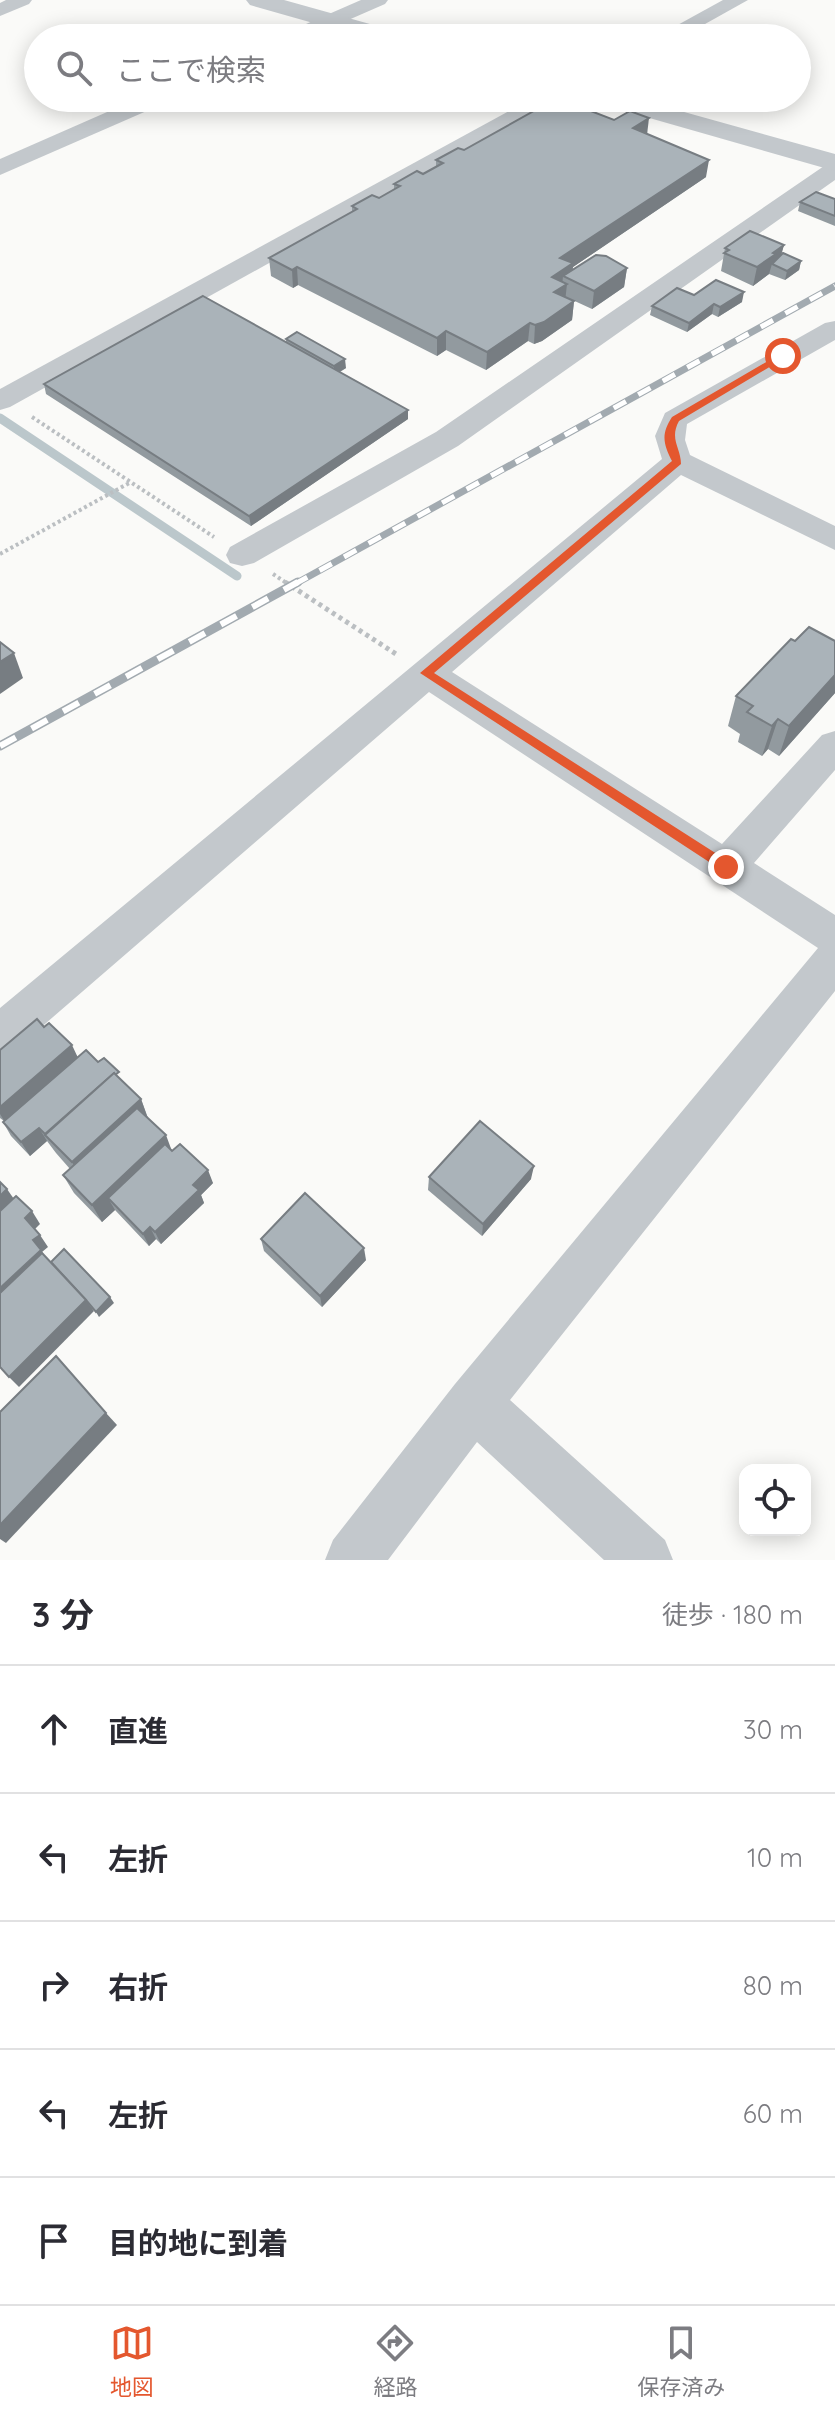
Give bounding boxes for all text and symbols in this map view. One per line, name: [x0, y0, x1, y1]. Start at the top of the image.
search box: [24, 24, 811, 112]
icon: search: [52, 46, 96, 90]
text: ここで検索: [116, 51, 266, 89]
route start: [765, 338, 801, 374]
route end: [708, 849, 744, 885]
map controls: [739, 1464, 811, 1536]
button: locate: [739, 1464, 811, 1536]
text: 3 分: [32, 1593, 94, 1636]
text: 徒歩 · 180 m: [662, 1598, 803, 1631]
icon: ahead: [32, 1707, 76, 1751]
text: 直進: [108, 1712, 168, 1750]
text: 30 m: [743, 1713, 803, 1746]
icon: left: [32, 1835, 76, 1879]
text: 左折: [108, 1840, 168, 1878]
text: 10 m: [747, 1841, 803, 1874]
icon: right: [32, 1963, 76, 2007]
text: 右折: [108, 1968, 168, 2006]
text: 80 m: [743, 1969, 803, 2002]
icon: left: [32, 2091, 76, 2135]
text: 左折: [108, 2096, 168, 2134]
text: 60 m: [743, 2097, 803, 2130]
icon: arrive: [32, 2219, 76, 2263]
text: 目的地に到着: [108, 2224, 288, 2262]
tab: 地図: [110, 2321, 154, 2401]
tab: 経路: [373, 2321, 417, 2401]
tab: 保存済み: [637, 2321, 725, 2401]

